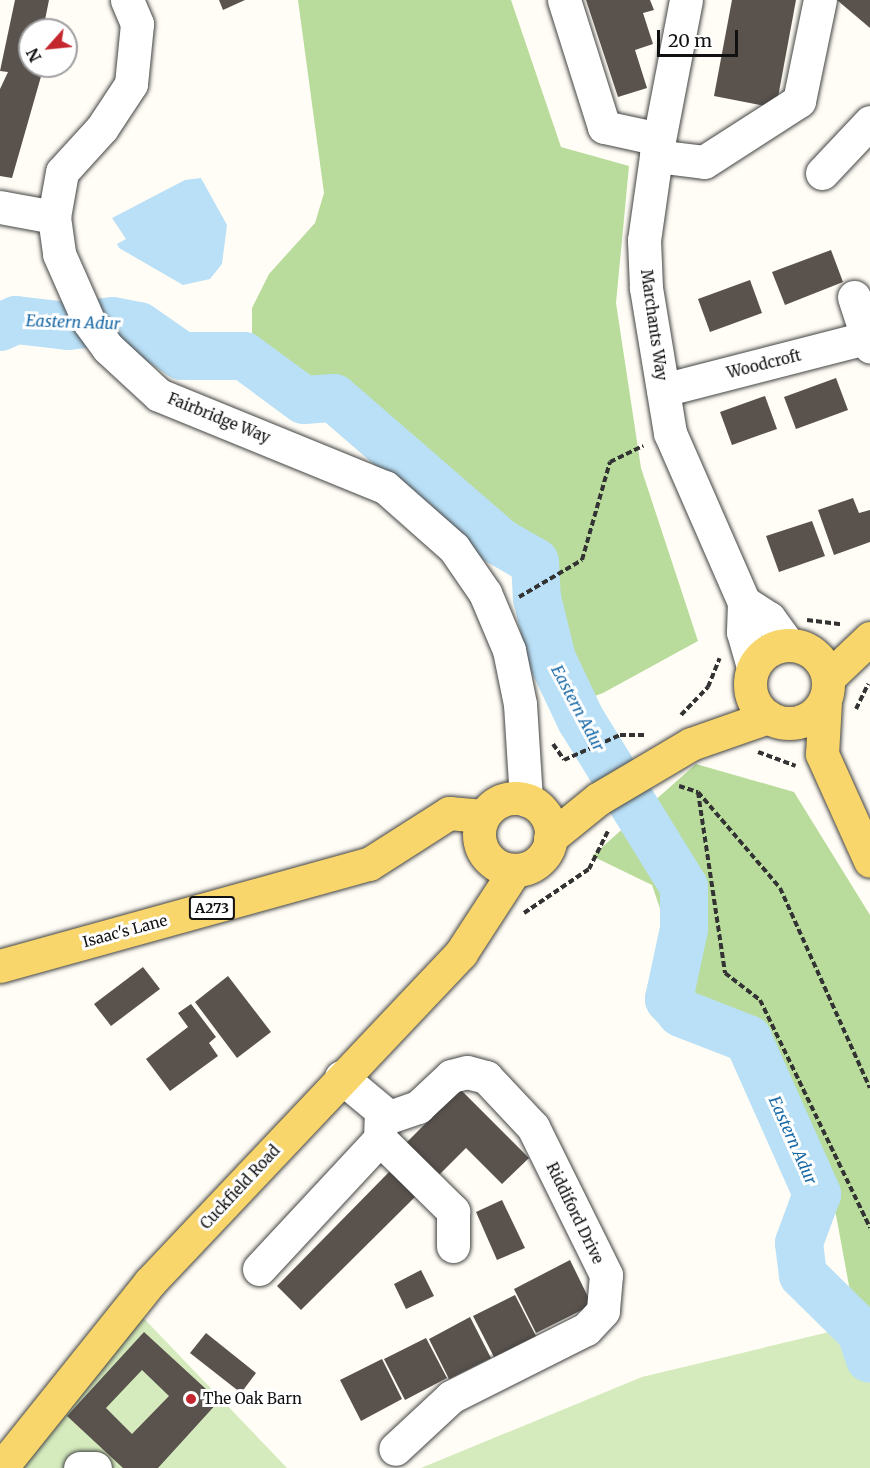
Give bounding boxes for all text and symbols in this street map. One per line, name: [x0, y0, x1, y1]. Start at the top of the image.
north arrow: [18, 18, 78, 78]
scale bar: [660, 18, 741, 56]
text: 20 m: [668, 29, 712, 52]
text: N: [22, 45, 46, 65]
street label: Marchants Way: [637, 268, 671, 382]
water label: Eastern Adur: [25, 311, 121, 333]
street label: Woodcroft: [725, 346, 803, 382]
street label: Fairbridge Way: [165, 389, 273, 447]
water label: Eastern Adur: [547, 662, 609, 754]
road number: A273: [188, 897, 236, 919]
street label: Isaac's Lane: [81, 911, 169, 951]
water label: Eastern Adur: [765, 1093, 821, 1187]
street label: Cuckfield Road: [197, 1141, 283, 1233]
street label: Riddiford Drive: [543, 1160, 607, 1266]
place label: The Oak Barn: [203, 1390, 302, 1408]
marker: The Oak Barn: [184, 1392, 198, 1406]

